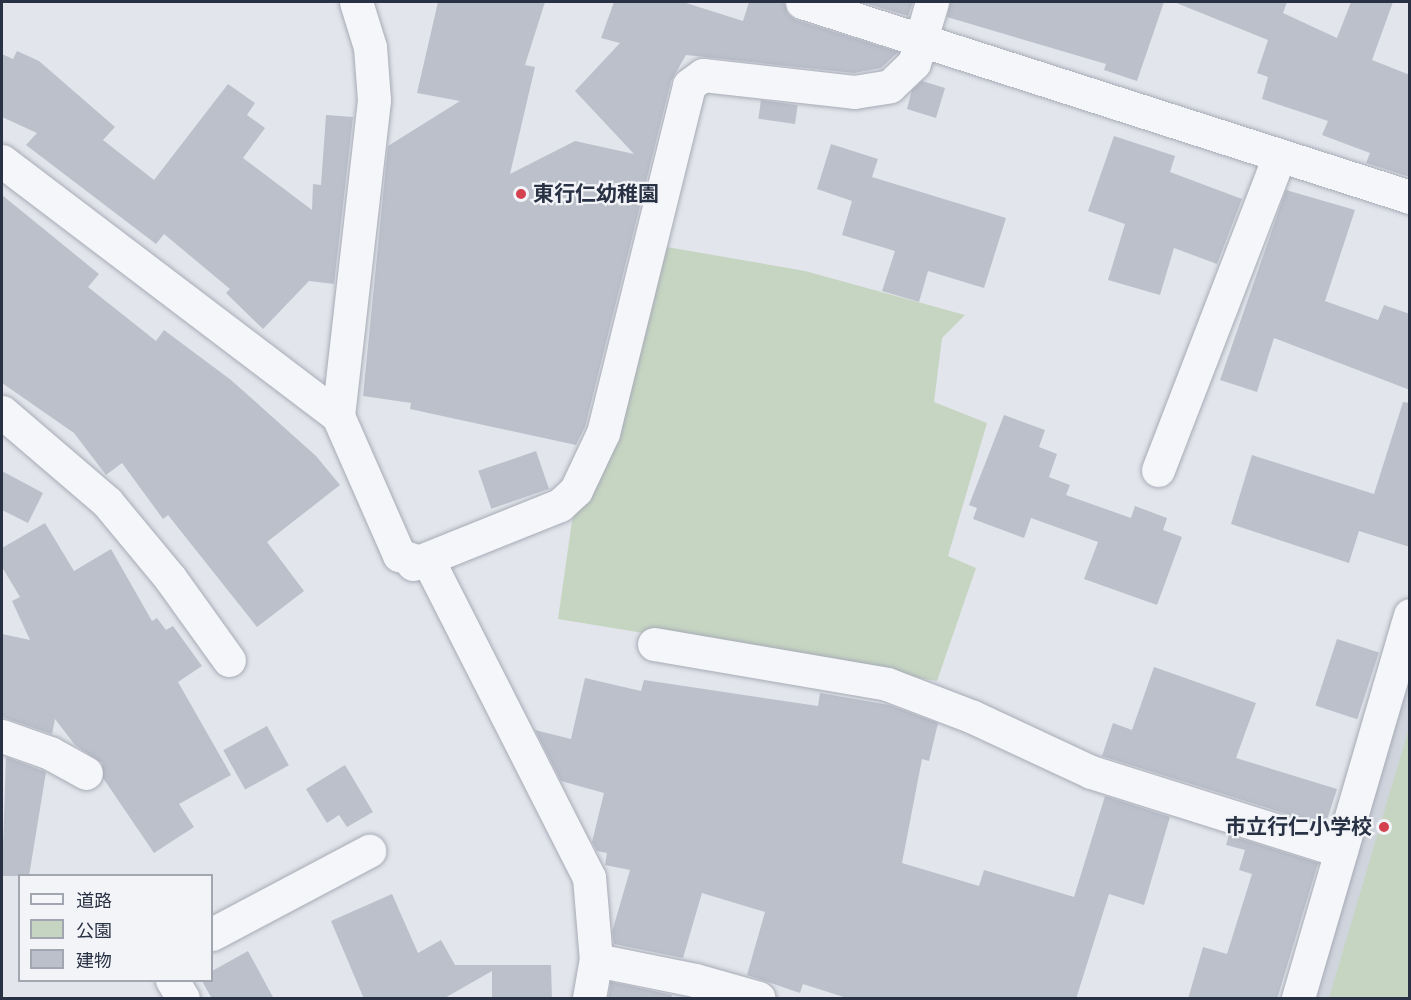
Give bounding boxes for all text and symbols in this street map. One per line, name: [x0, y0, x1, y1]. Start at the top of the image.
place label: 東行仁幼稚園: [533, 181, 659, 207]
marker: 東行仁幼稚園: [514, 187, 528, 201]
place label: 市立行仁小学校: [1225, 814, 1372, 840]
marker: 市立行仁小学校: [1377, 820, 1391, 834]
legend: [18, 874, 213, 982]
text: 道路: [76, 889, 112, 912]
text: 公園: [76, 919, 112, 942]
text: 建物: [76, 949, 112, 972]

